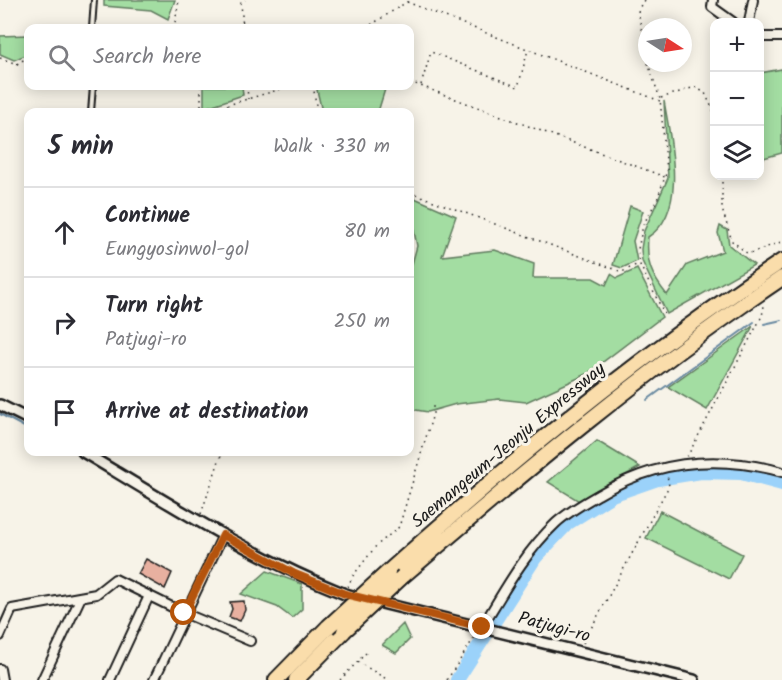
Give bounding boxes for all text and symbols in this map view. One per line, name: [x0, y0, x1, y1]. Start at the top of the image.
north arrow: [638, 18, 692, 72]
map controls: [710, 18, 764, 180]
button: +: [710, 18, 764, 72]
search box: [24, 24, 414, 90]
text: Search here: [93, 40, 201, 75]
icon: search: [45, 41, 78, 74]
button: −: [710, 72, 764, 126]
text: 5 min: [48, 126, 114, 168]
button: layers: [710, 126, 764, 180]
text: Walk · 330 m: [273, 131, 390, 163]
text: Continue: [105, 199, 190, 234]
icon: ahead: [48, 216, 81, 249]
text: 80 m: [344, 216, 390, 248]
text: Eungyosinwol-gol: [105, 234, 249, 266]
text: Turn right: [105, 289, 203, 324]
icon: right: [48, 306, 81, 339]
text: 250 m: [334, 306, 390, 338]
text: Patjugi-ro: [105, 324, 187, 356]
street label: Saemangeum-Jeonju Expressway: [405, 355, 613, 536]
text: Arrive at destination: [105, 395, 308, 430]
icon: arrive: [48, 396, 81, 429]
route start: [170, 599, 196, 625]
street label: Patjugi-ro: [515, 604, 593, 652]
route end: [468, 613, 494, 639]

